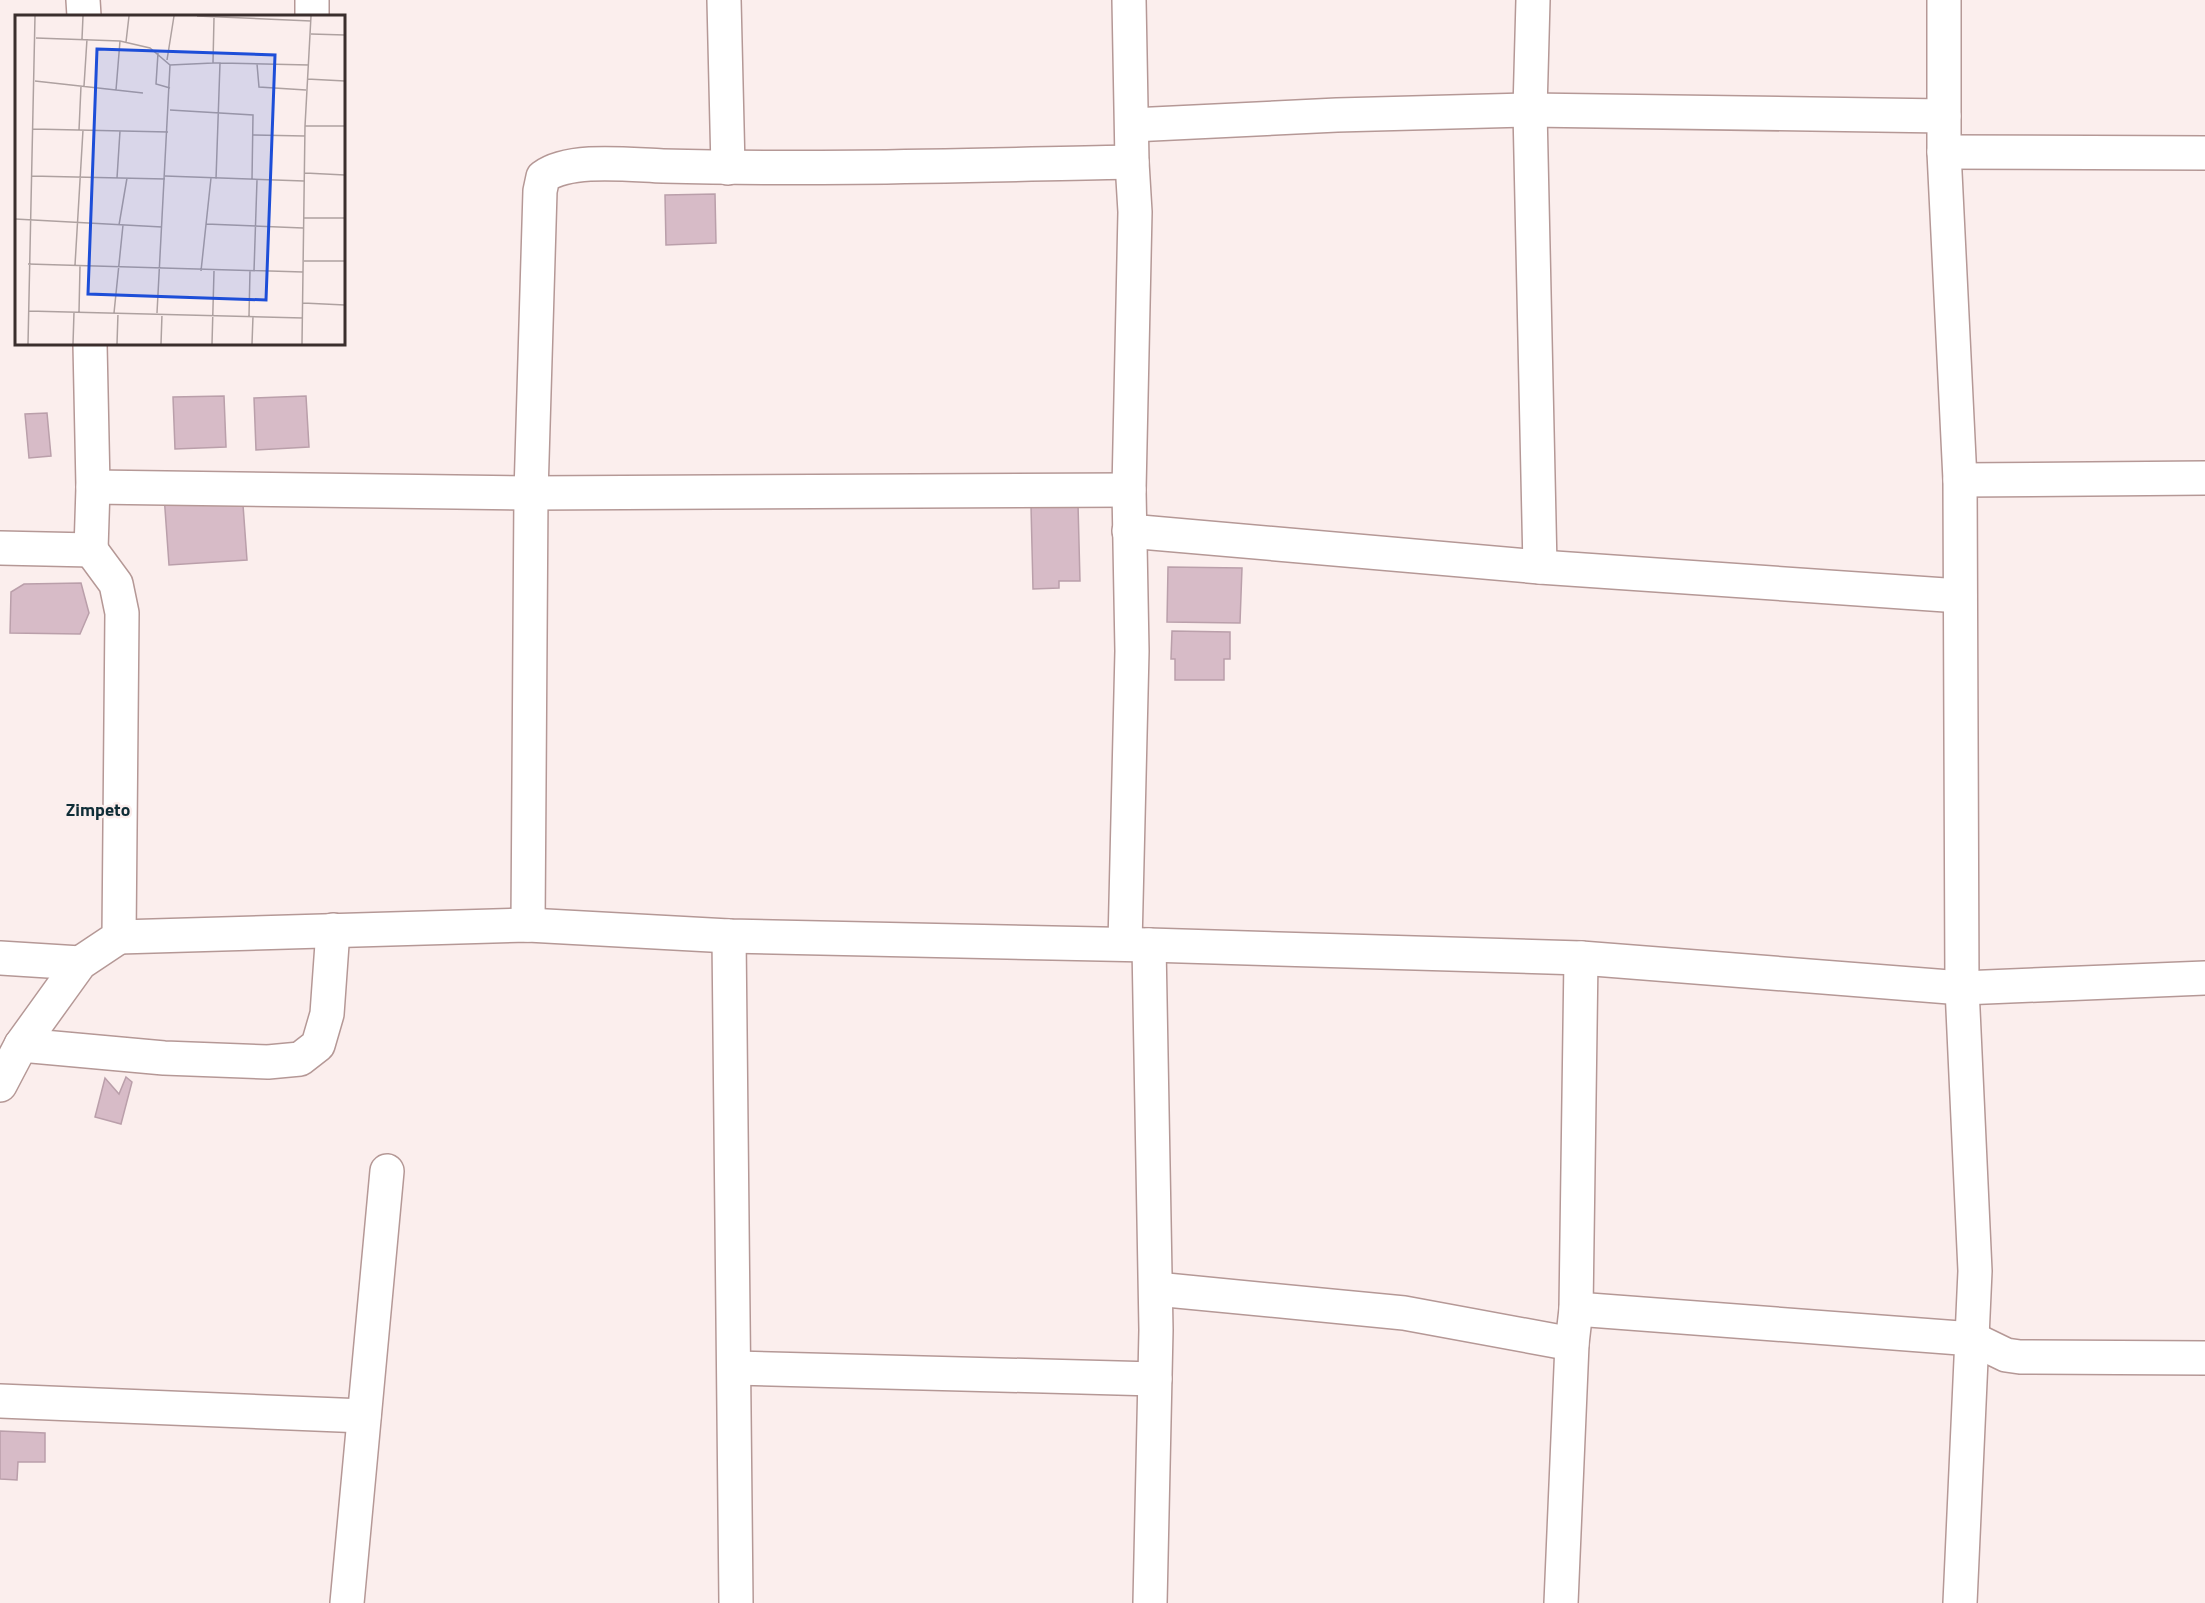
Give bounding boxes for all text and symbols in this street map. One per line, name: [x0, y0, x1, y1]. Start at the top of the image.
inset map: [15, 15, 345, 345]
district label: Zimpeto: [66, 796, 130, 823]

